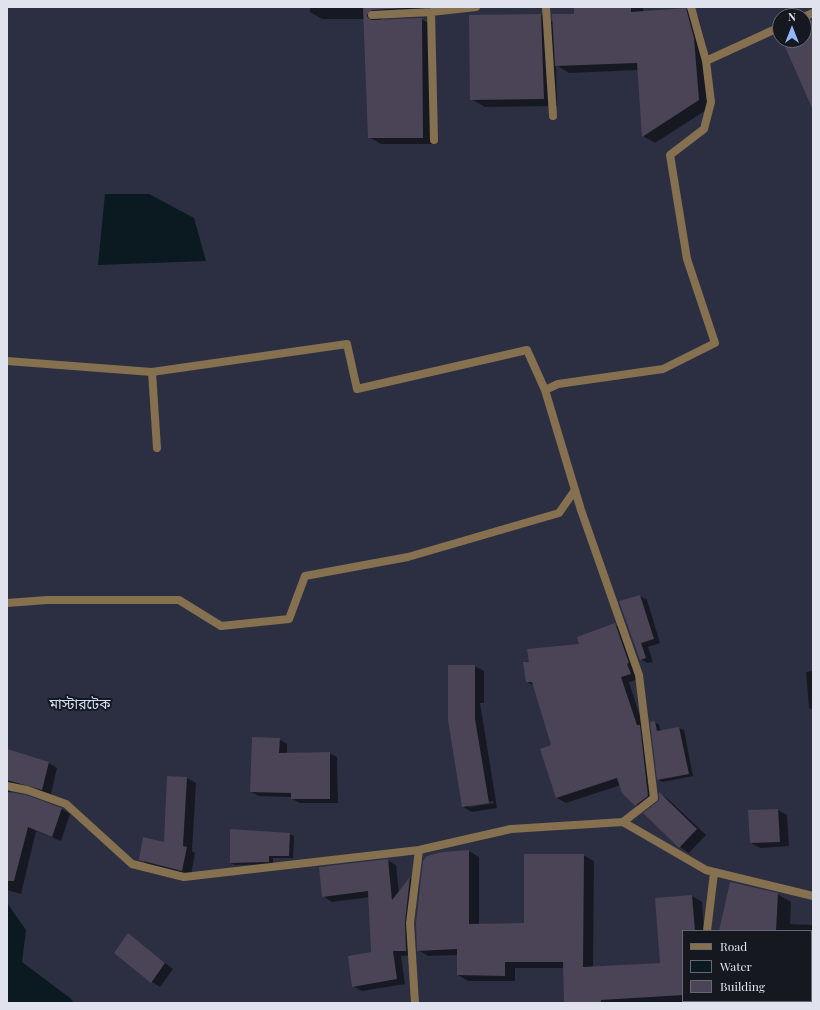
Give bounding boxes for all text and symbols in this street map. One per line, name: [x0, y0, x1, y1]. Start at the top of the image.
north arrow: [772, 8, 812, 48]
text: N: [788, 9, 796, 24]
district label: মাস্টারটেক: [49, 697, 111, 713]
legend: [682, 930, 812, 1002]
text: Road: [720, 938, 747, 954]
text: Water: [720, 958, 752, 974]
text: Building: [720, 978, 765, 994]

